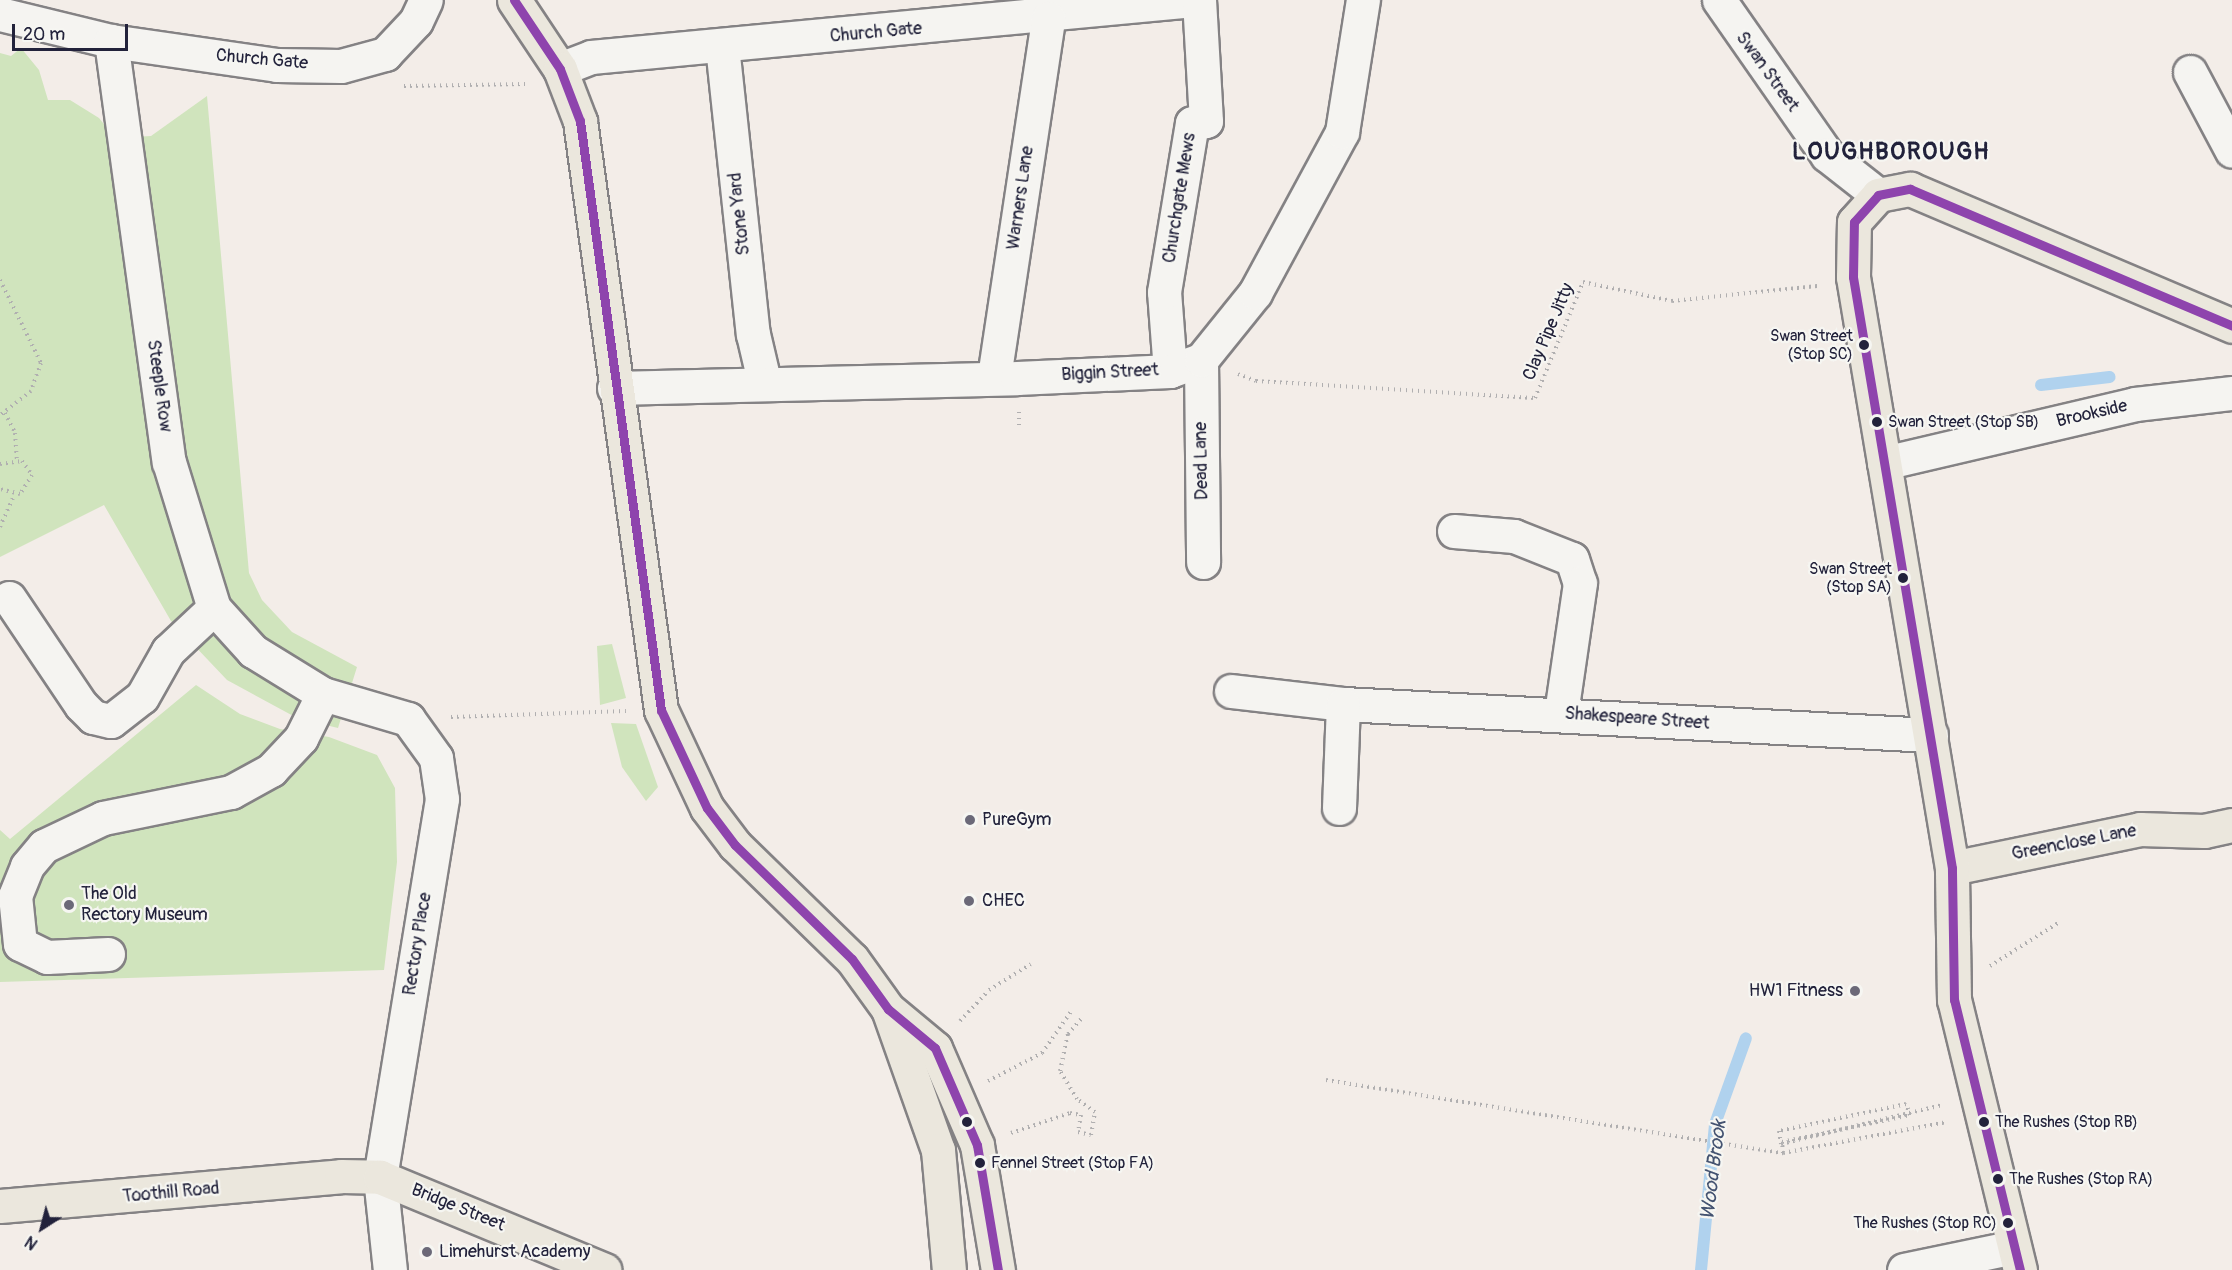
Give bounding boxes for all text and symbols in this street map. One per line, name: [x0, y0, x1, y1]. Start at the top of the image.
scale bar: [15, 12, 130, 50]
street label: Church Gate: [829, 18, 923, 48]
text: 20 m: [23, 23, 65, 46]
street label: Swan Street: [1731, 28, 1803, 116]
street label: Church Gate: [215, 45, 309, 75]
street label: Churchgate Mews: [1159, 131, 1201, 265]
district label: LOUGHBOROUGH: [1792, 138, 1990, 166]
street label: Warners Lane: [1003, 145, 1039, 251]
street label: Stone Yard: [725, 172, 755, 256]
street label: Clay Pipe Jitty: [1519, 280, 1579, 384]
place label: Swan Street (Stop SC): [1770, 326, 1853, 364]
street label: Steeple Row: [142, 338, 176, 434]
marker: Swan Street (Stop SC): [1858, 339, 1870, 351]
street label: Biggin Street: [1061, 360, 1159, 386]
street label: Brookside: [2054, 395, 2130, 433]
place label: Swan Street (Stop SB): [1888, 412, 2039, 432]
marker: Swan Street (Stop SB): [1871, 416, 1883, 428]
street label: Dead Lane: [1191, 422, 1213, 500]
place label: Swan Street (Stop SA): [1809, 559, 1892, 597]
marker: Swan Street (Stop SA): [1897, 572, 1909, 584]
street label: Shakespeare Street: [1564, 703, 1710, 735]
place label: PureGym: [982, 809, 1052, 831]
marker: PureGym: [963, 813, 977, 827]
street label: Greenclose Lane: [2010, 820, 2138, 866]
place label: The Old Rectory Museum: [81, 884, 208, 926]
place label: CHEC: [982, 890, 1025, 912]
street label: Rectory Place: [399, 891, 437, 997]
marker: CHEC: [960, 892, 978, 910]
marker: The Old Rectory Museum: [62, 898, 76, 912]
place label: HW1 Fitness: [1749, 980, 1843, 1002]
marker: HW1 Fitness: [1848, 984, 1862, 998]
place label: The Rushes (Stop RB): [1995, 1112, 2138, 1132]
unlabelled marker: [961, 1116, 973, 1128]
marker: The Rushes (Stop RB): [1978, 1116, 1990, 1128]
water label: Wood Brook: [1695, 1119, 1731, 1221]
place label: Fennel Street (Stop FA): [991, 1153, 1154, 1173]
marker: Fennel Street (Stop FA): [974, 1157, 986, 1169]
place label: The Rushes (Stop RA): [2009, 1169, 2153, 1189]
marker: The Rushes (Stop RA): [1992, 1173, 2004, 1185]
street label: Toothill Road: [122, 1178, 220, 1208]
street label: Bridge Street: [408, 1179, 508, 1237]
north arrow: [12, 1198, 72, 1258]
place label: The Rushes (Stop RC): [1853, 1213, 1997, 1233]
marker: The Rushes (Stop RC): [2002, 1217, 2014, 1229]
text: N: [21, 1231, 42, 1254]
place label: Limehurst Academy: [439, 1241, 590, 1263]
marker: Limehurst Academy: [420, 1245, 434, 1259]

